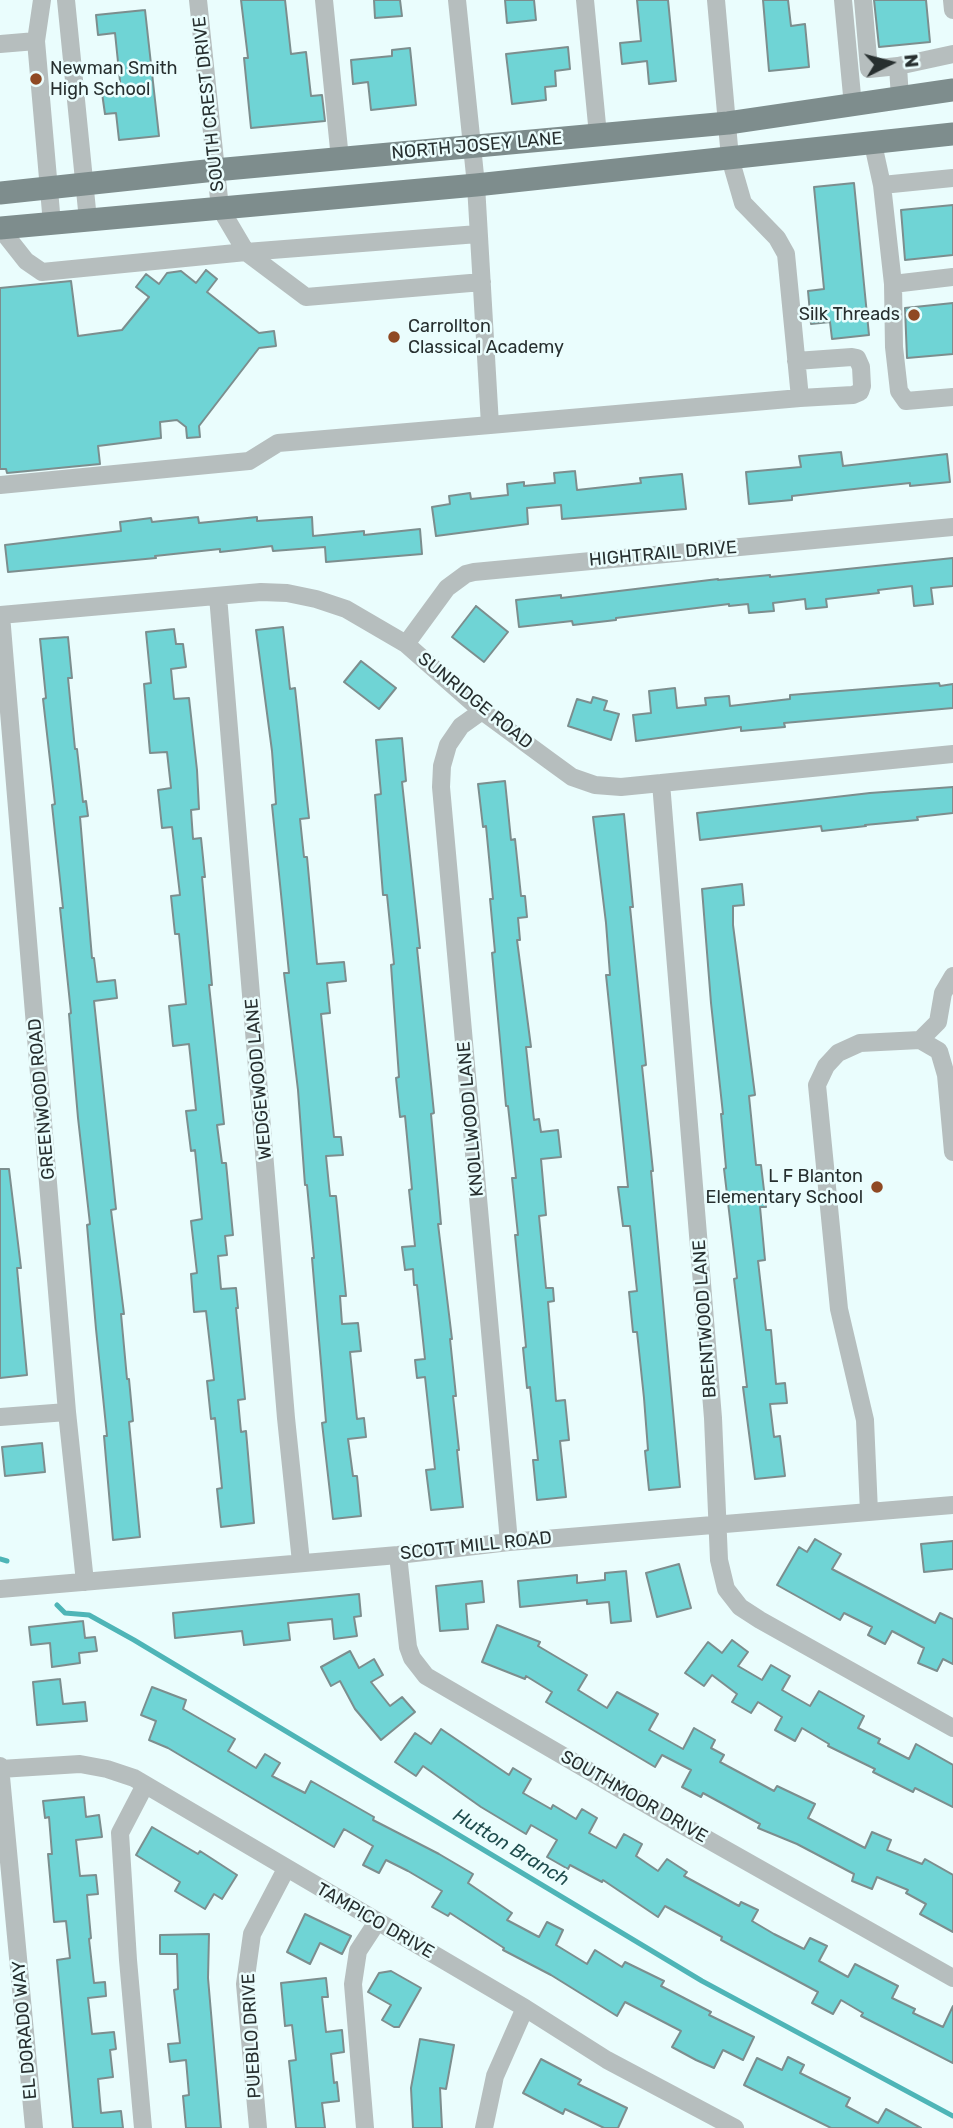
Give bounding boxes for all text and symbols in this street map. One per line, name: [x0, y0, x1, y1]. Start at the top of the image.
street label: SOUTH CREST DRIVE: [189, 15, 229, 193]
north arrow: [855, 28, 925, 98]
text: N: [899, 53, 924, 69]
place label: Newman Smith High School: [50, 58, 178, 100]
marker: Newman Smith High School: [28, 71, 44, 87]
street label: NORTH JOSEY LANE: [391, 128, 563, 164]
place label: Silk Threads: [799, 304, 900, 326]
marker: Silk Threads: [906, 307, 922, 323]
place label: Carrollton Classical Academy: [408, 316, 564, 358]
marker: Carrollton Classical Academy: [386, 329, 402, 345]
street label: HIGHTRAIL DRIVE: [588, 537, 738, 571]
street label: SUNRIDGE ROAD: [413, 648, 537, 754]
street label: WEDGEWOOD LANE: [241, 997, 277, 1161]
street label: GREENWOOD ROAD: [24, 1017, 60, 1181]
street label: KNOLLWOOD LANE: [453, 1040, 489, 1198]
place label: L F Blanton Elementary School: [705, 1166, 863, 1208]
marker: L F Blanton Elementary School: [869, 1179, 885, 1195]
street label: BRENTWOOD LANE: [689, 1239, 721, 1399]
street label: SCOTT MILL ROAD: [399, 1527, 553, 1565]
street label: SOUTHMOOR DRIVE: [557, 1746, 711, 1848]
water label: Hutton Branch: [449, 1804, 573, 1892]
street label: TAMPICO DRIVE: [312, 1879, 438, 1963]
street label: EL DORADO WAY: [8, 1960, 42, 2100]
street label: PUEBLO DRIVE: [238, 1973, 266, 2099]

